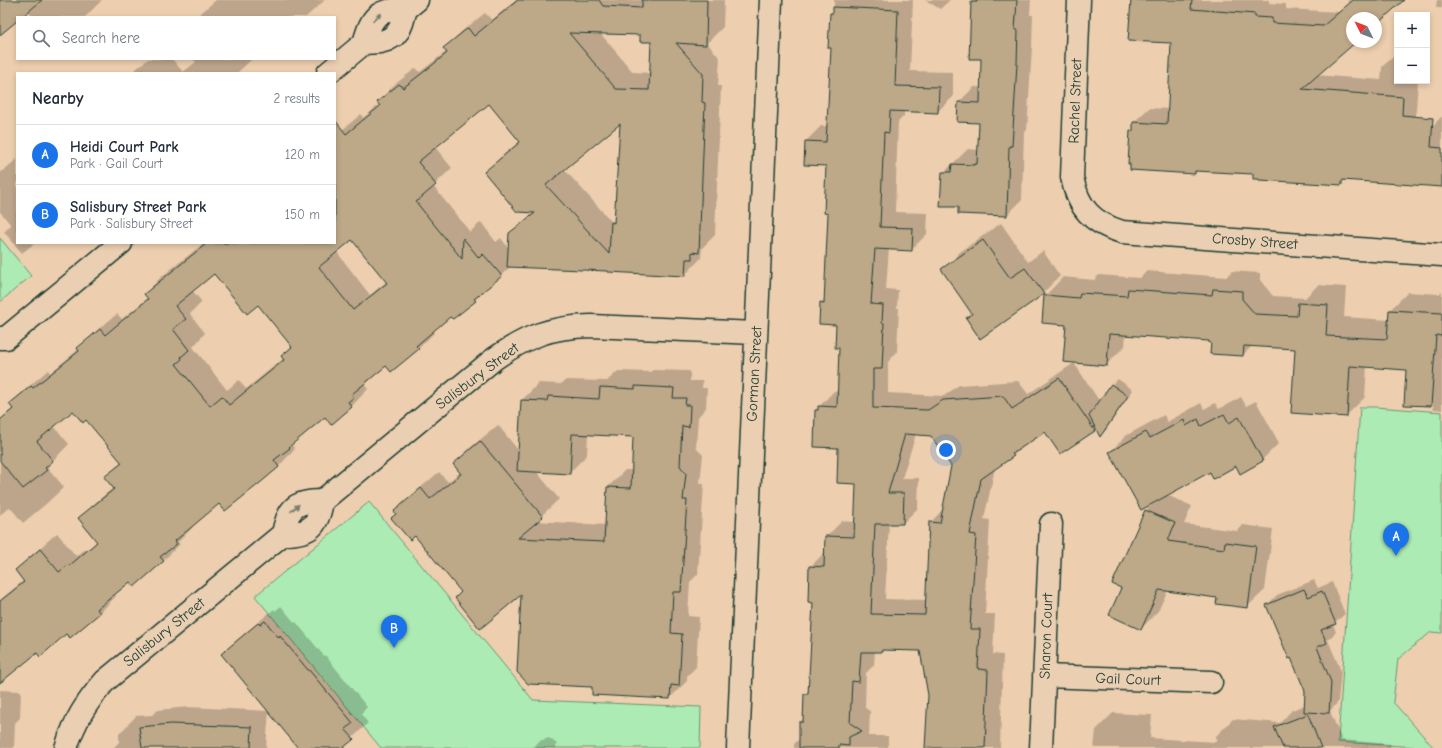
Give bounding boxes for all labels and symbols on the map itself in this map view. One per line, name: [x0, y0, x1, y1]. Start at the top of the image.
one-way arrow: [372, 12, 382, 21]
north arrow: [1346, 12, 1382, 48]
street label: Rachel Street: [1065, 57, 1086, 144]
street label: Crosby Street: [1211, 229, 1299, 253]
street label: Gorman Street: [743, 325, 766, 422]
street label: Salisbury Street: [432, 338, 523, 413]
your location: [936, 440, 956, 460]
one-way arrow: [289, 503, 300, 512]
pin: A: [1383, 523, 1409, 556]
street label: Sharon Court: [1036, 592, 1057, 679]
street label: Salisbury Street: [120, 593, 209, 670]
pin: B: [381, 615, 407, 648]
street label: Gail Court: [1095, 669, 1162, 689]

